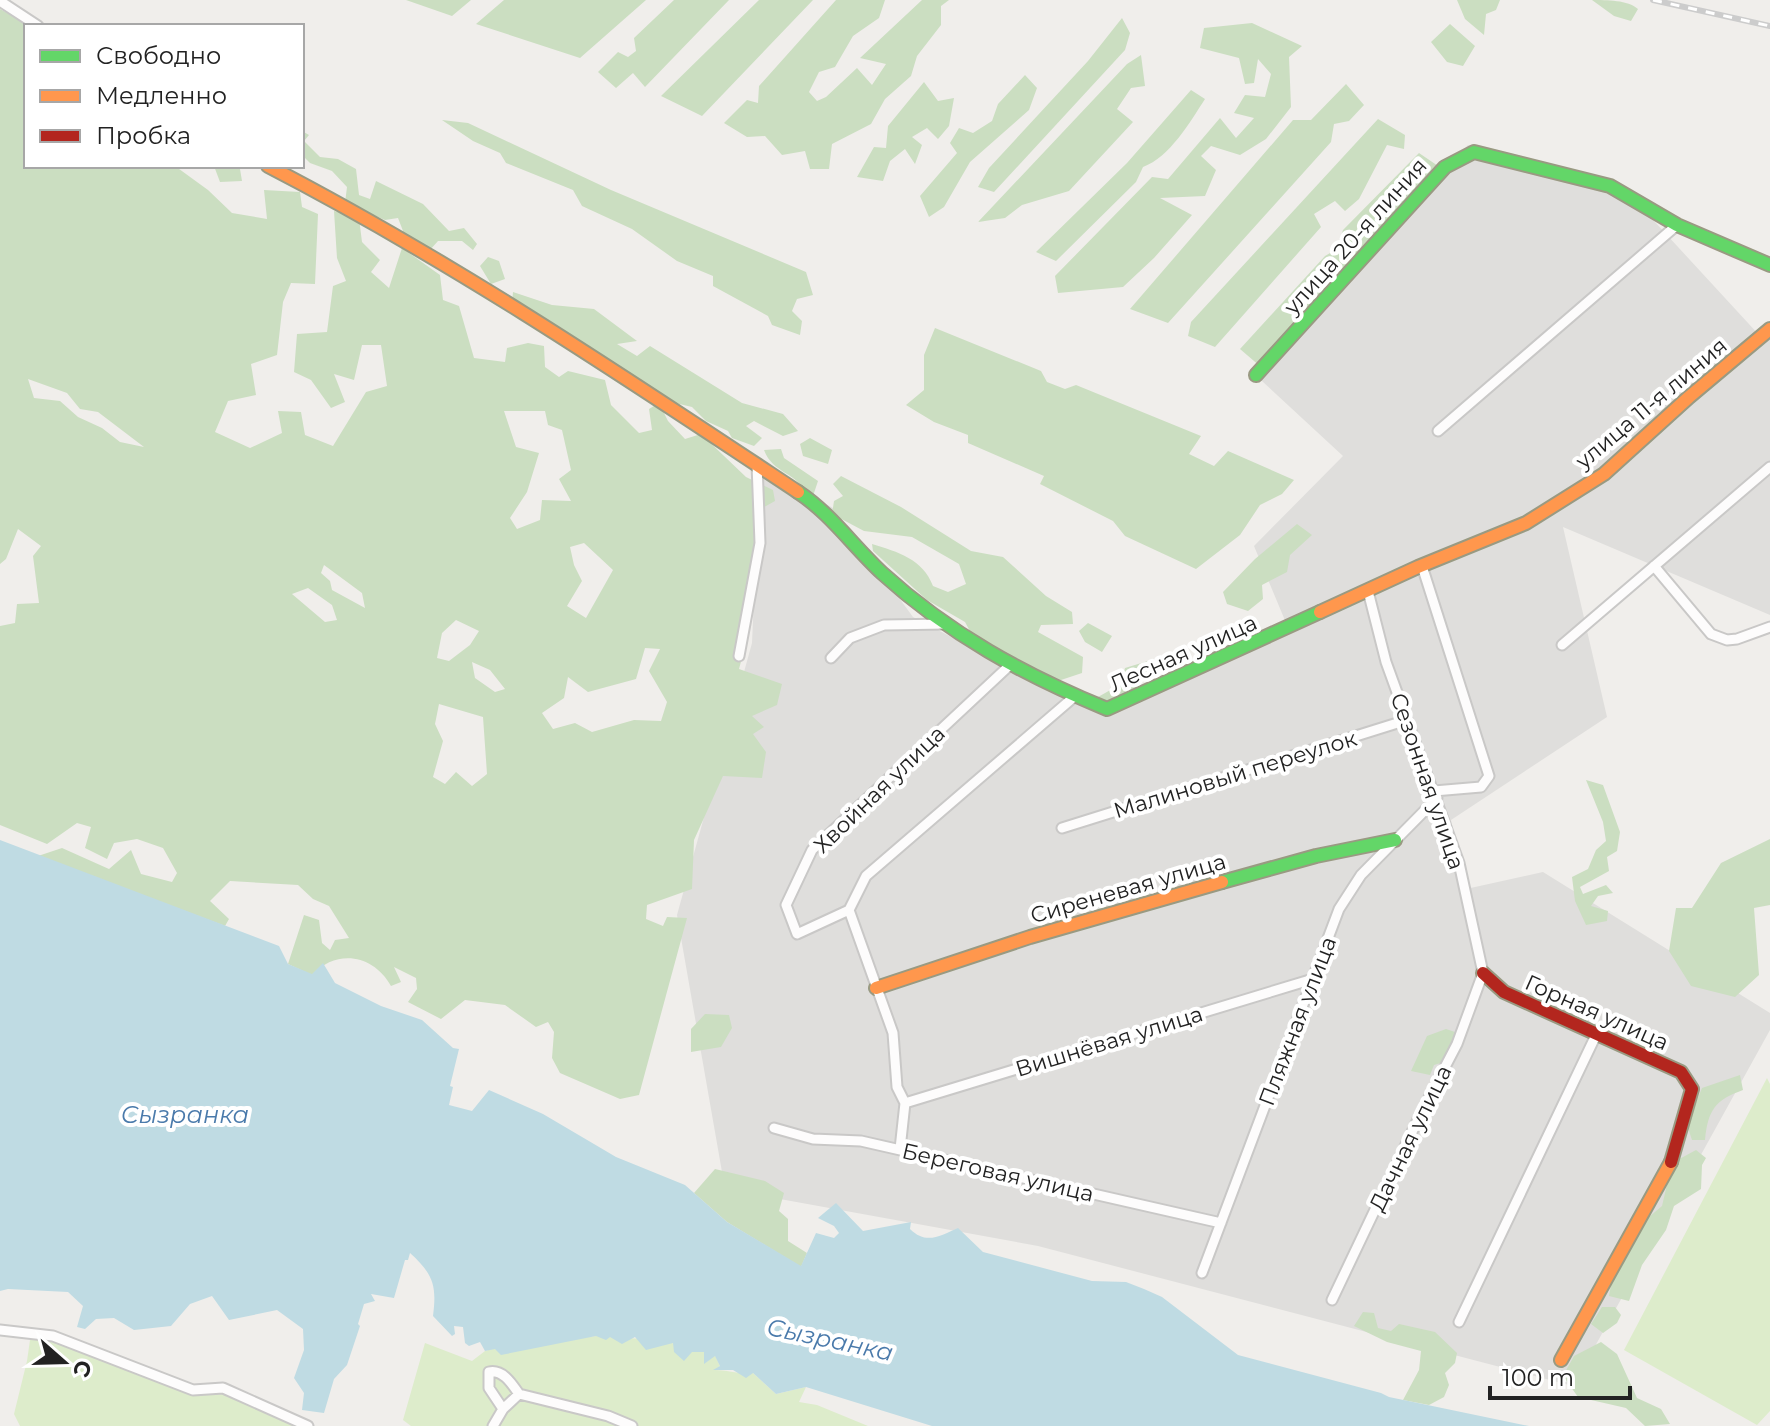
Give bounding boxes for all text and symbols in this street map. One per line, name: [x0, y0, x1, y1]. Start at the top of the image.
legend: [24, 24, 304, 168]
text: Свободно: [96, 41, 221, 70]
text: Медленно: [96, 81, 227, 110]
text: Пробка: [96, 121, 191, 150]
street label: улица 20-я линия: [1277, 153, 1433, 321]
street label: улица 11-я линия: [1569, 332, 1733, 475]
street label: Лесная улица: [1105, 609, 1261, 698]
street label: Сезонная улица: [1385, 689, 1470, 873]
street label: Хвойная улица: [808, 720, 951, 859]
street label: Малиновый переулок: [1110, 725, 1360, 824]
street label: Сиреневая улица: [1027, 848, 1229, 929]
street label: Пляжная улица: [1253, 933, 1342, 1110]
street label: Горная улица: [1521, 969, 1673, 1056]
street label: Вишнёвая улица: [1012, 1000, 1206, 1083]
street label: Дачная улица: [1363, 1061, 1457, 1216]
water label: Сызранка: [121, 1100, 249, 1129]
street label: Береговая улица: [899, 1137, 1096, 1208]
water label: Сызранка: [764, 1312, 896, 1367]
north arrow: [24, 1322, 104, 1402]
scale bar: [1490, 1350, 1630, 1400]
text: С: [67, 1357, 98, 1381]
text: 100 m: [1502, 1363, 1574, 1392]

